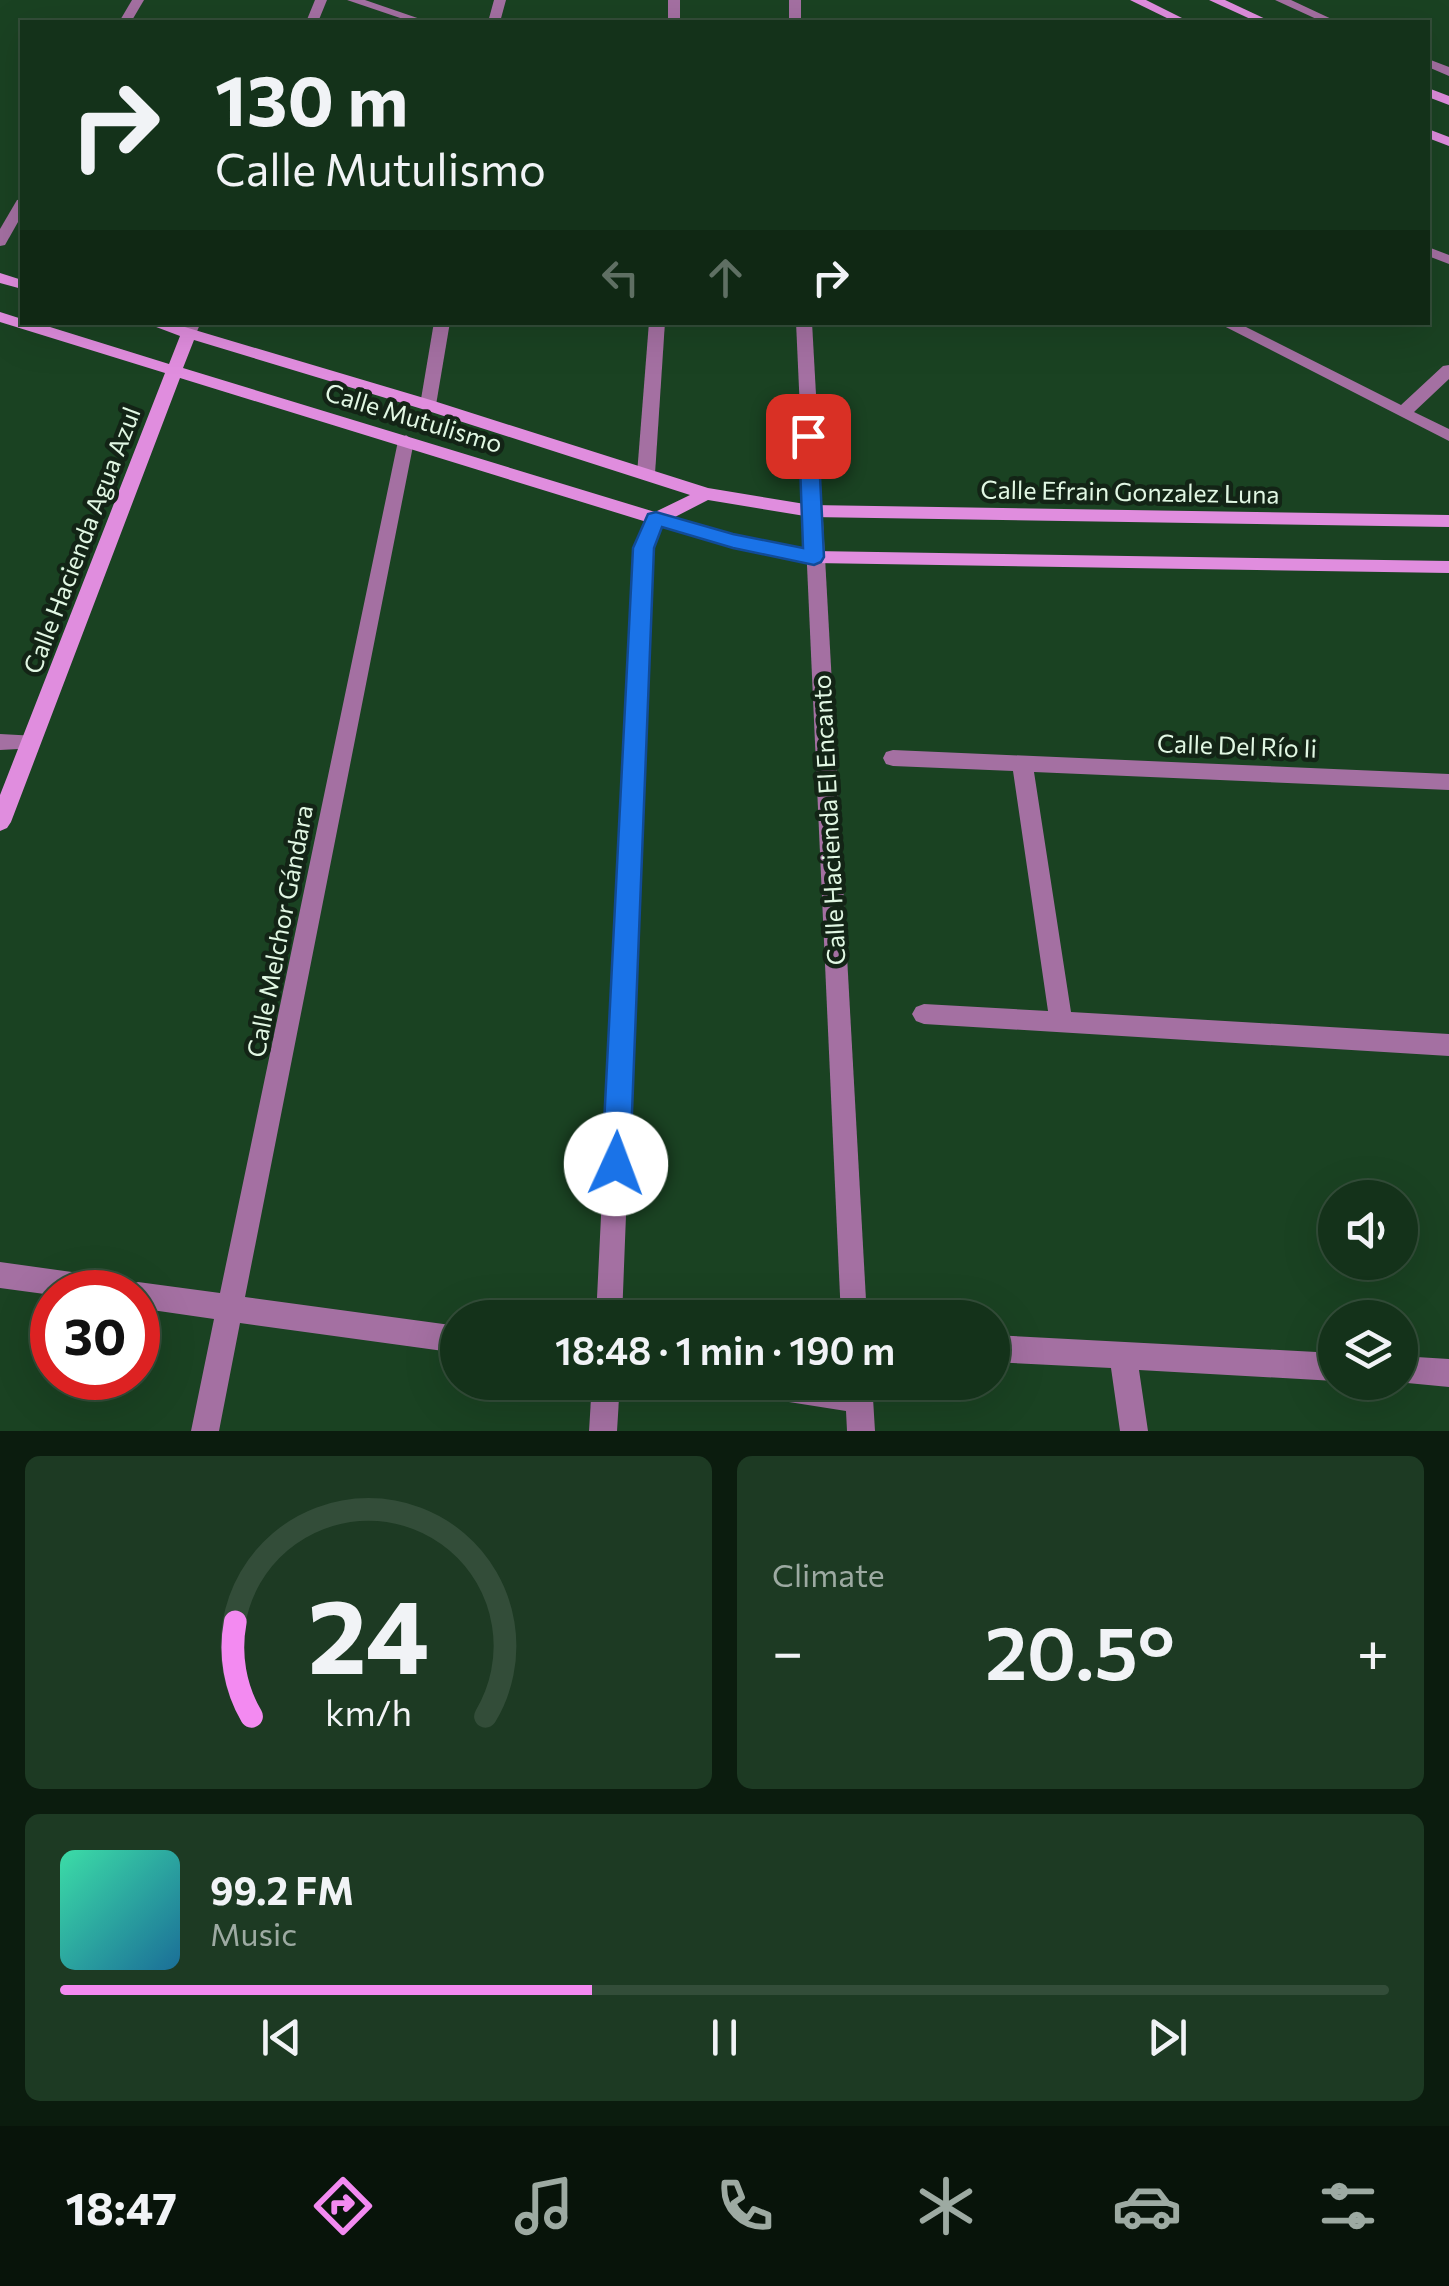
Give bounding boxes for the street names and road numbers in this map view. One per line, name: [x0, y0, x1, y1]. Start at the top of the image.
street label: Calle Mutulismo: [322, 376, 506, 458]
street label: Calle Hacienda Agua Azul: [16, 402, 146, 678]
street label: Calle Efrain Gonzalez Luna: [980, 473, 1280, 509]
street label: Calle Hacienda El Encanto: [805, 674, 851, 966]
street label: Calle Del Río Ii: [1157, 727, 1317, 763]
street label: Calle Melchor Gándara: [240, 802, 318, 1060]

